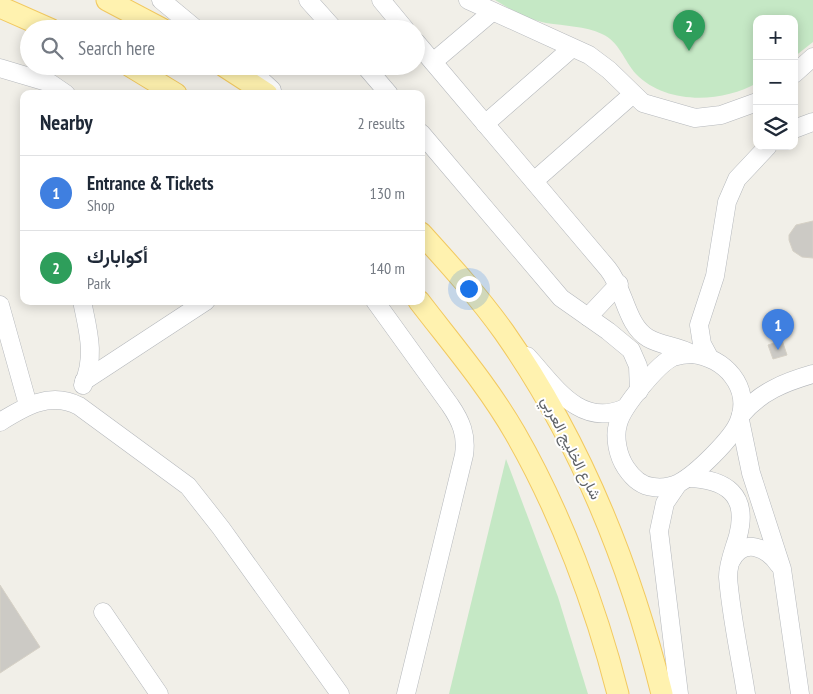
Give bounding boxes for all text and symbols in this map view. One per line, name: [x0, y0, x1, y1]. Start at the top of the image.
pin: 2: [673, 10, 705, 51]
map controls: [753, 15, 798, 150]
button: +: [753, 15, 798, 60]
search box: [20, 20, 425, 75]
icon: search: [38, 34, 66, 62]
text: Search here: [78, 36, 155, 60]
button: −: [753, 60, 798, 105]
button: layers: [753, 105, 798, 150]
text: Nearby: [40, 109, 93, 136]
text: 2 results: [358, 113, 405, 133]
text: Entrance & Tickets: [87, 171, 214, 195]
text: 1: [52, 183, 60, 203]
text: 130 m: [370, 183, 405, 203]
text: Shop: [87, 195, 115, 215]
text: أكوابارك: [87, 244, 148, 268]
text: 2: [52, 258, 60, 278]
text: 140 m: [370, 258, 405, 278]
text: Park: [87, 273, 111, 293]
your location: [456, 276, 482, 302]
pin: 1: [762, 309, 794, 350]
street label: شارع الخليج العربي: [534, 393, 606, 505]

